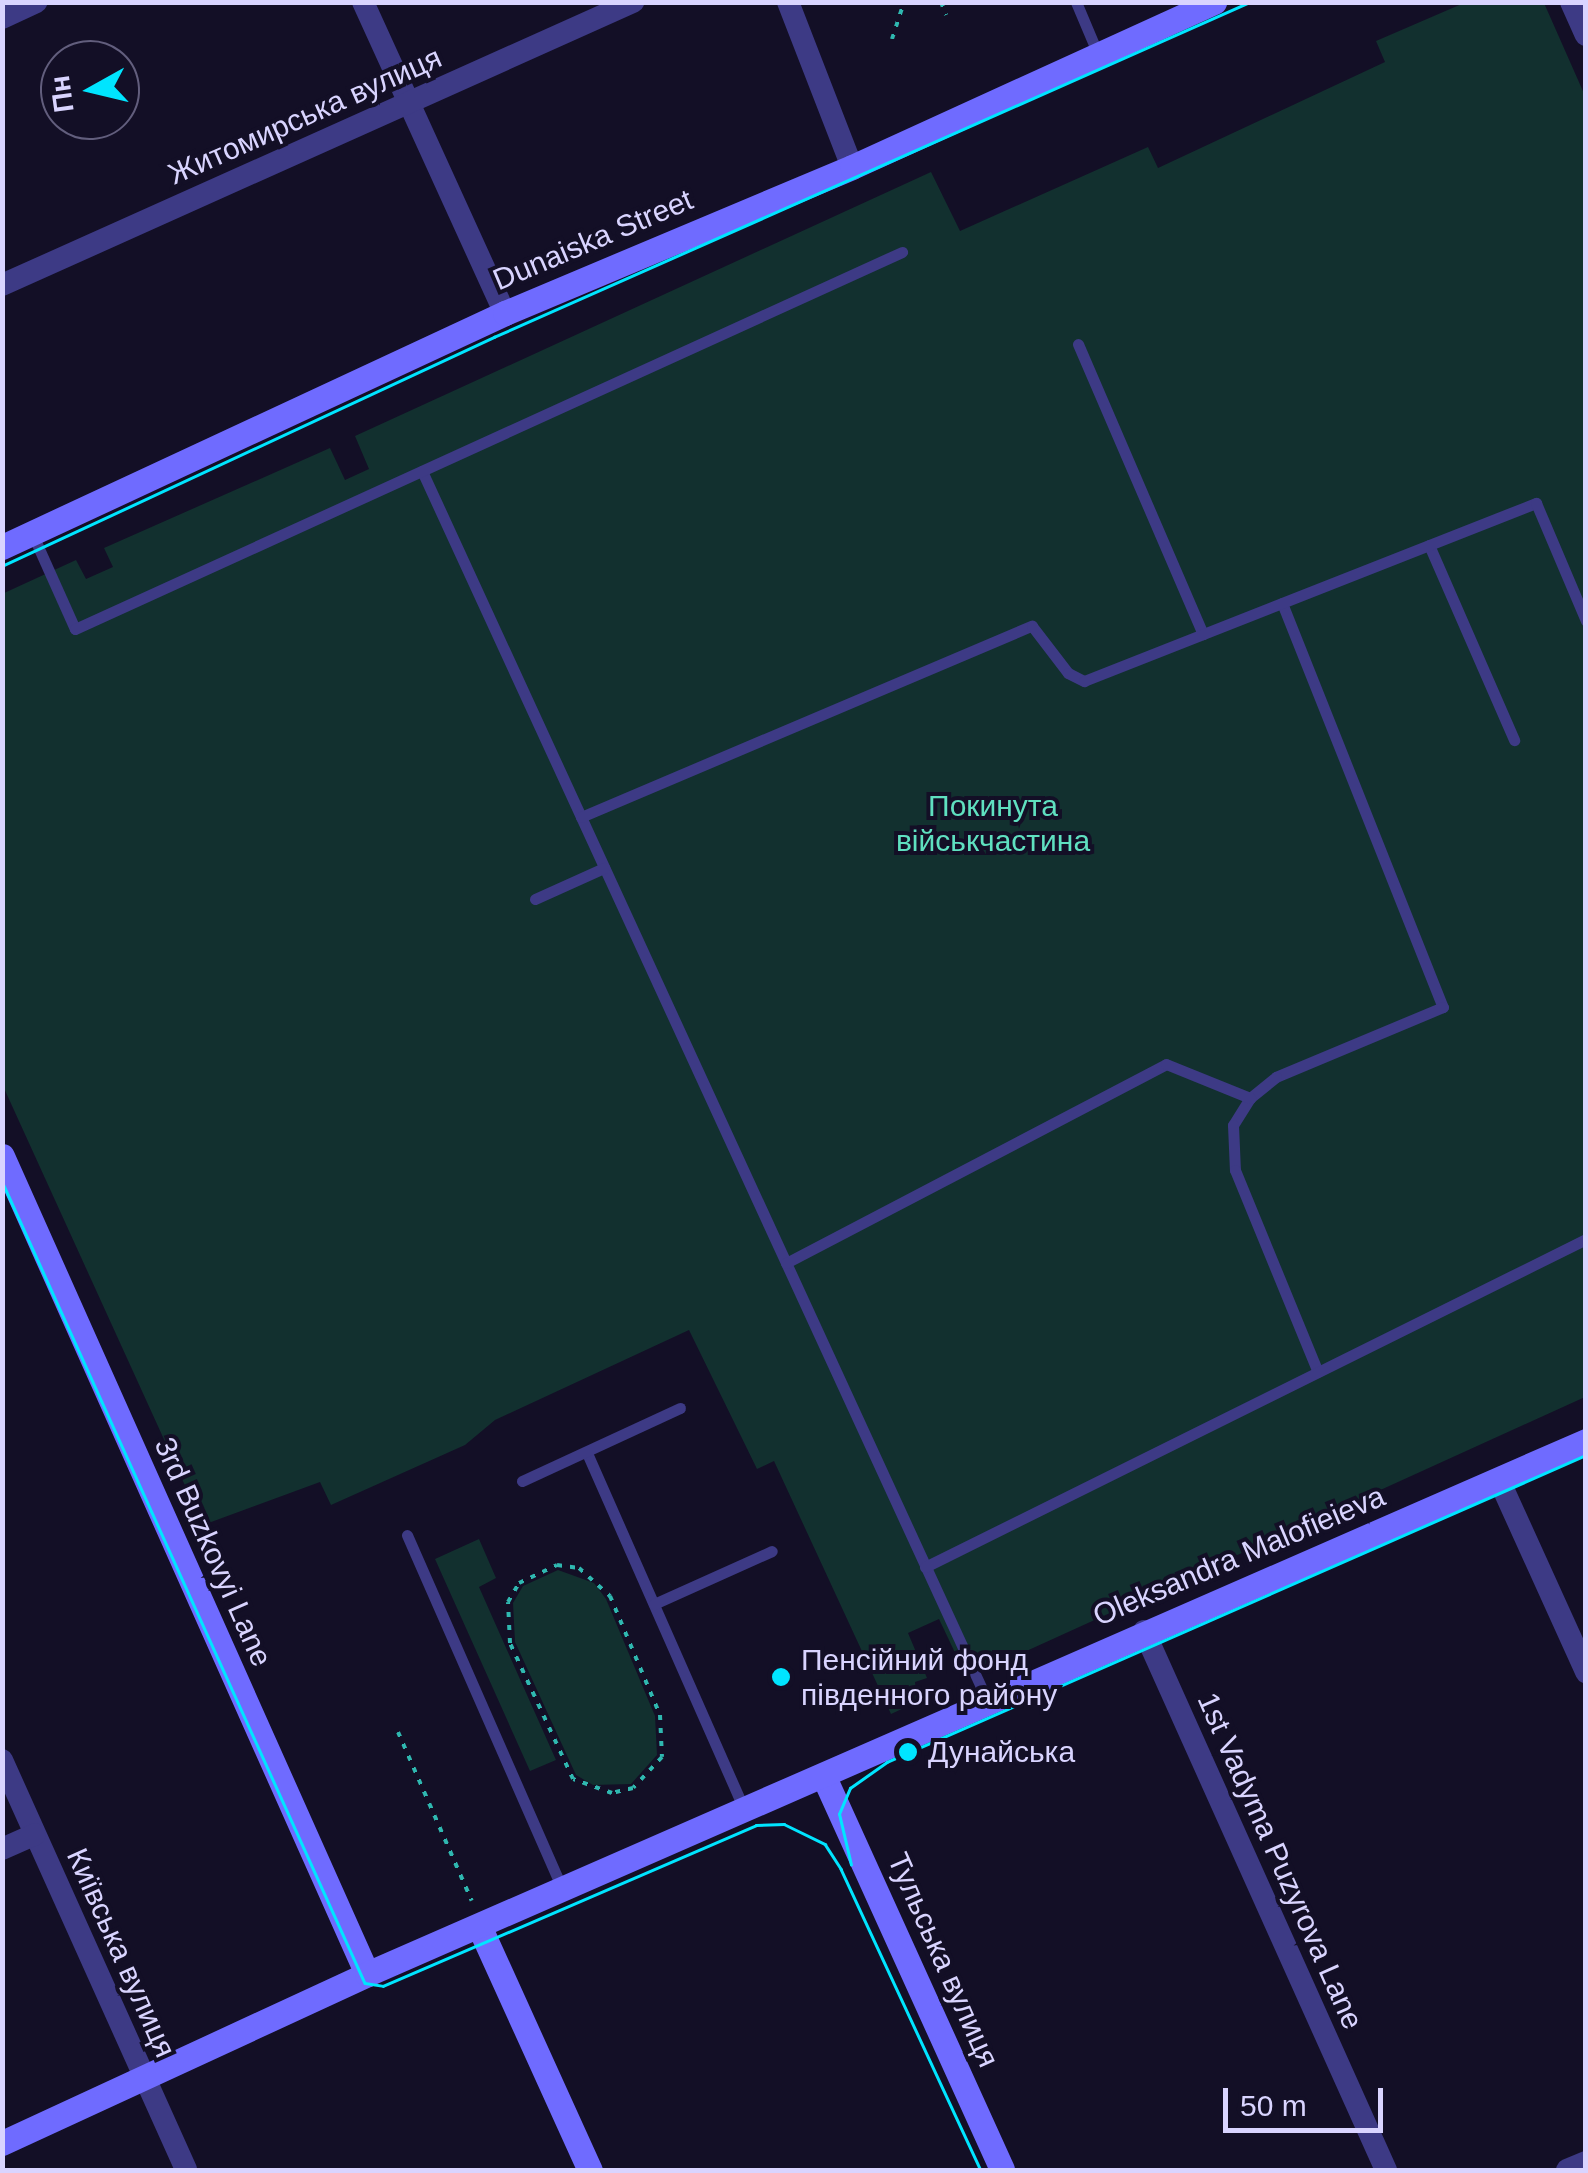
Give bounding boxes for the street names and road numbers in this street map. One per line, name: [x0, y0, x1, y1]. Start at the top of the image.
street label: Житомирська вулиця: [163, 39, 447, 193]
street label: Dunaiska Street: [488, 182, 698, 298]
street label: 3rd Buzkovyi Lane: [146, 1432, 280, 1672]
street label: Oleksandra Malofieieva: [1088, 1478, 1390, 1634]
street label: 1st Vadyma Puzyrova Lane: [1189, 1687, 1371, 2035]
street label: Київська вулиця: [59, 1843, 183, 2063]
street label: Тульська вулиця: [880, 1847, 1006, 2073]

